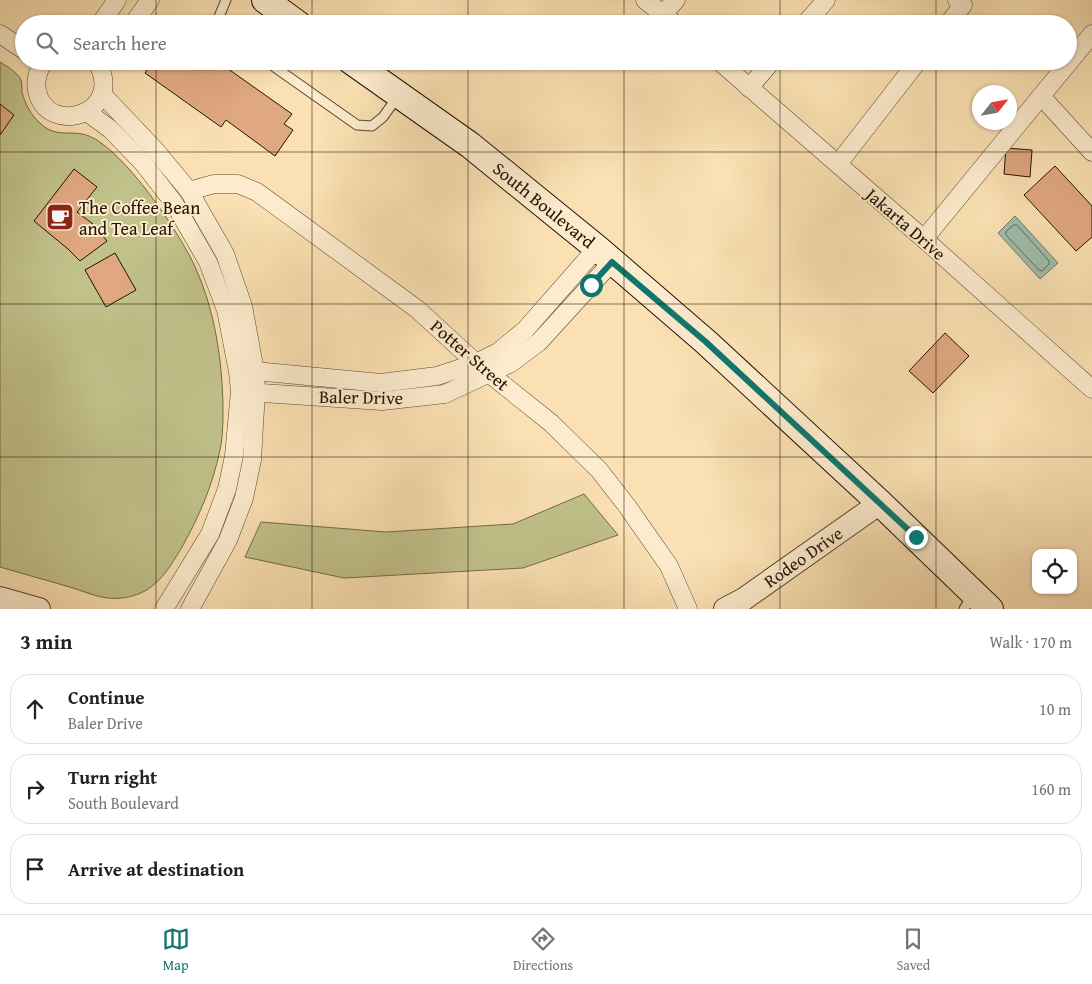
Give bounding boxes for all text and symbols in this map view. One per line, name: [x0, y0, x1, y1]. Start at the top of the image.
search box: [15, 15, 1077, 70]
icon: search: [33, 29, 61, 57]
text: Search here: [73, 29, 167, 57]
north arrow: [972, 85, 1017, 130]
street label: South Boulevard: [487, 155, 601, 255]
street label: Jakarta Drive: [858, 180, 952, 266]
place label: The Coffee Bean and Tea Leaf: [79, 194, 200, 242]
cafe icon: The Coffee Bean and Tea Leaf: [45, 202, 75, 232]
route start: [580, 274, 603, 297]
street label: Potter Street: [425, 313, 516, 397]
street label: Baler Drive: [319, 383, 403, 411]
street label: Rodeo Drive: [758, 520, 848, 594]
route end: [905, 526, 928, 549]
map controls: [1032, 549, 1077, 594]
button: locate: [1032, 549, 1077, 594]
text: 3 min: [20, 626, 72, 657]
text: Walk · 170 m: [989, 630, 1072, 654]
text: Continue: [68, 683, 145, 711]
icon: ahead: [21, 695, 49, 723]
text: 10 m: [1039, 697, 1071, 721]
text: Baler Drive: [68, 711, 143, 735]
text: Turn right: [68, 763, 157, 791]
icon: right: [21, 775, 49, 803]
text: 160 m: [1031, 777, 1071, 801]
text: South Boulevard: [68, 791, 179, 815]
icon: arrive: [21, 855, 49, 883]
text: Arrive at destination: [68, 855, 244, 883]
tab: Map: [162, 925, 190, 975]
tab: Directions: [513, 925, 573, 975]
tab: Saved: [896, 925, 930, 975]

